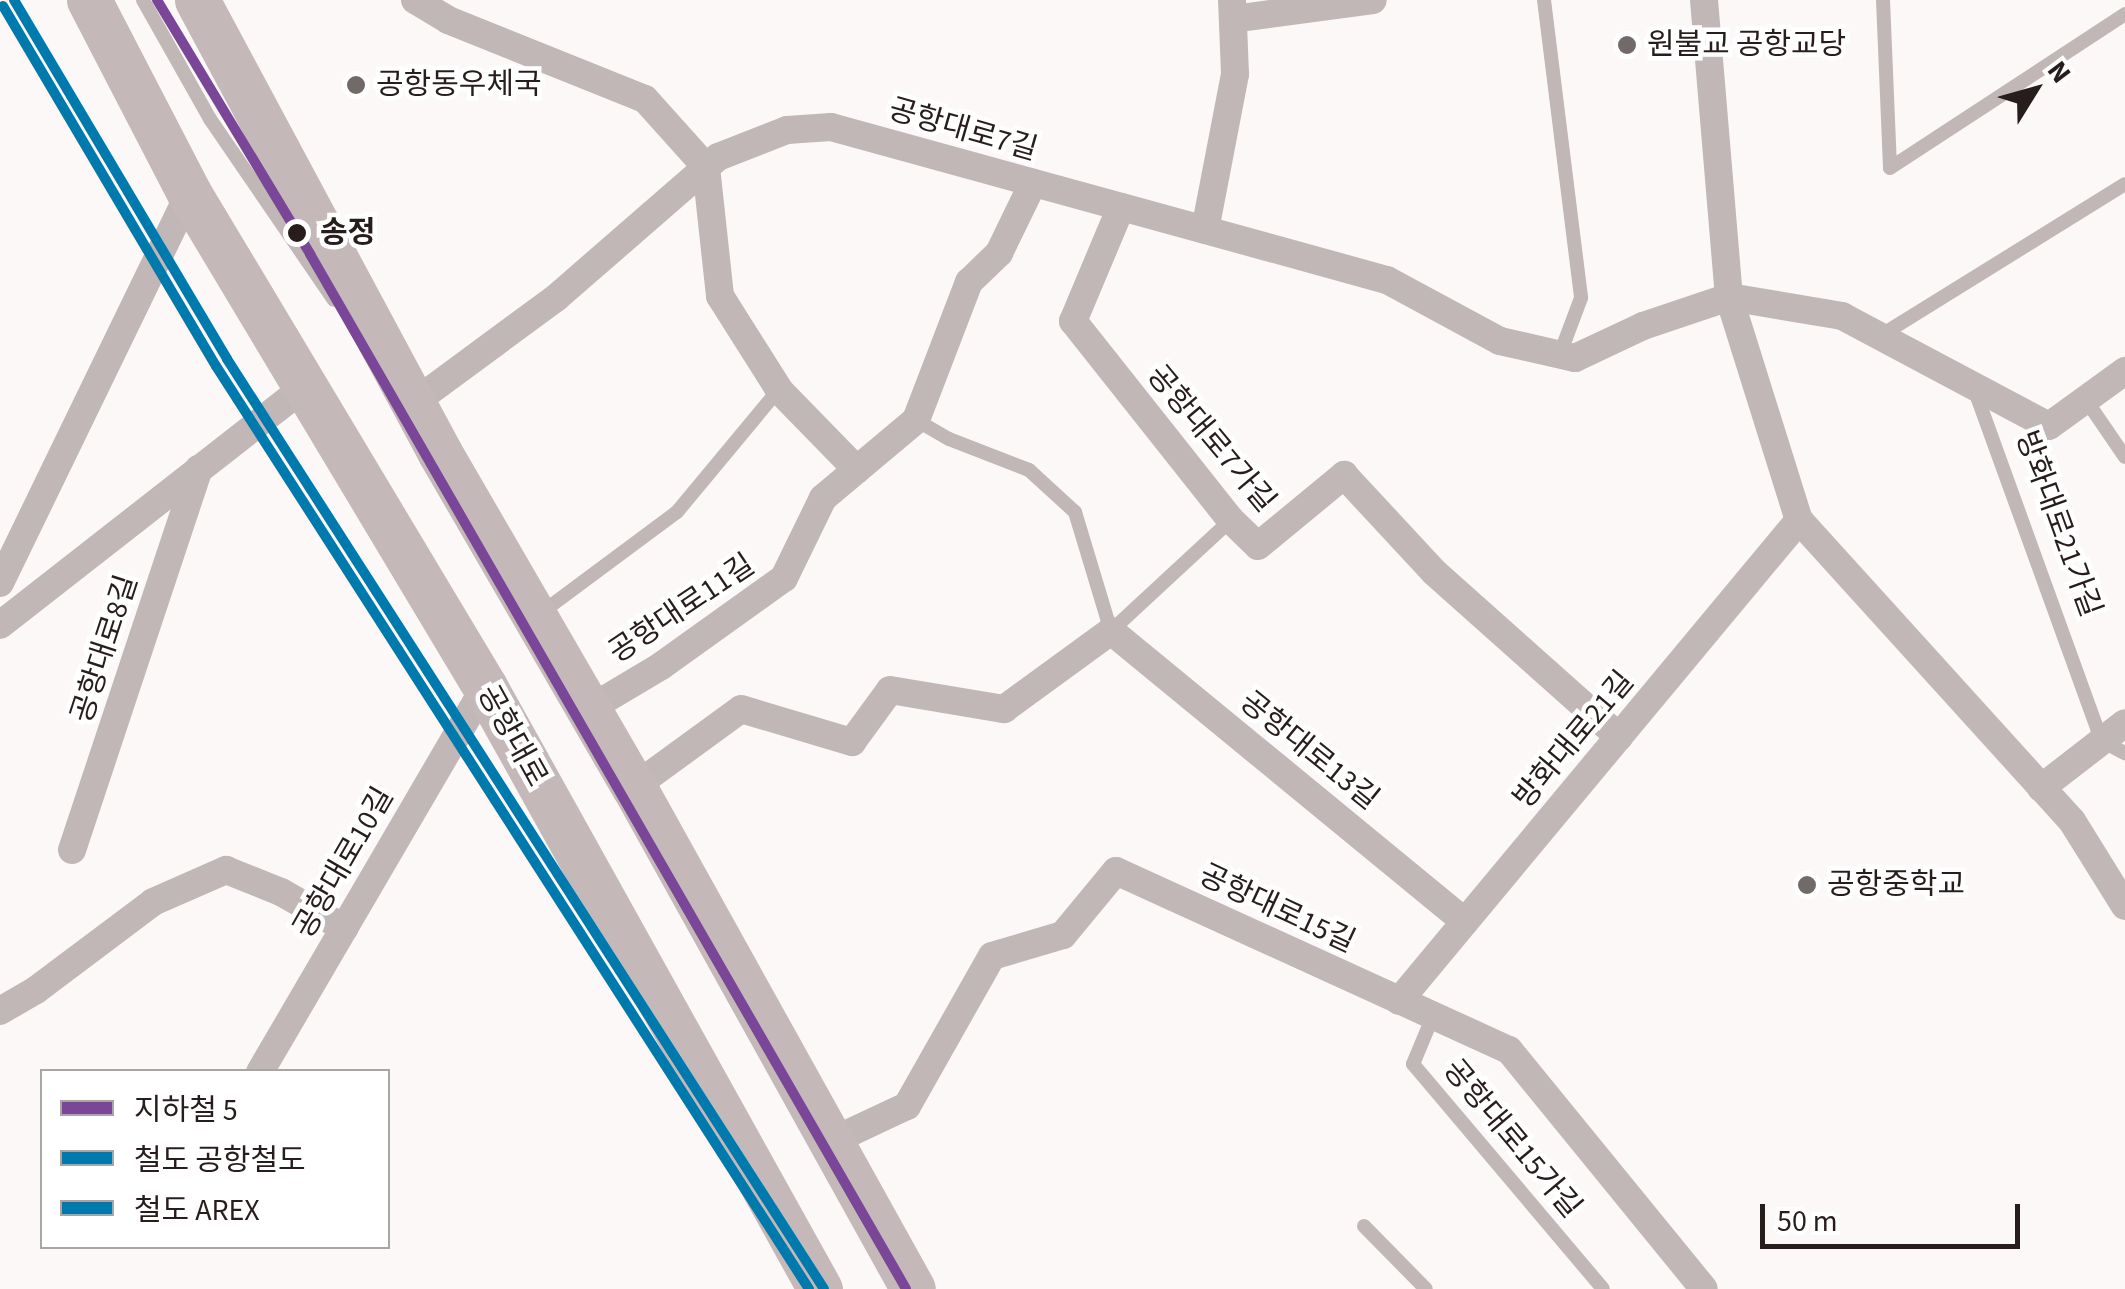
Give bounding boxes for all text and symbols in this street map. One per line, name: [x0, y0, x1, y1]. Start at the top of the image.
place label: 원불교 공항교당: [1647, 27, 1846, 63]
marker: 원불교 공항교당: [1616, 34, 1638, 56]
north arrow: [1985, 40, 2085, 140]
text: N: [2037, 52, 2081, 91]
place label: 공항동우체국: [376, 67, 542, 103]
marker: 공항동우체국: [345, 74, 367, 96]
street label: 공항대로7길: [885, 92, 1041, 168]
place label: 송정: [320, 215, 375, 251]
marker: 송정: [284, 220, 310, 246]
street label: 공항대로7가길: [1139, 358, 1283, 520]
street label: 방화대로21가길: [2008, 426, 2108, 622]
street label: 공항대로11길: [602, 547, 762, 671]
street label: 공항대로8길: [64, 571, 146, 727]
street label: 방화대로21길: [1506, 664, 1642, 816]
street label: 공항대로: [469, 679, 555, 793]
street label: 공항대로13길: [1232, 684, 1386, 818]
street label: 공항대로10길: [286, 781, 402, 945]
street label: 공항대로15길: [1193, 857, 1361, 961]
place label: 공항중학교: [1827, 867, 1965, 903]
marker: 공항중학교: [1796, 874, 1818, 896]
street label: 공항대로15가길: [1435, 1053, 1589, 1225]
legend: [40, 1069, 390, 1249]
text: 지하철 5: [134, 1089, 238, 1132]
text: 철도 공항철도: [134, 1139, 306, 1182]
scale bar: [1765, 1184, 2025, 1246]
text: 철도 AREX: [134, 1189, 260, 1232]
text: 50 m: [1777, 1200, 1838, 1243]

